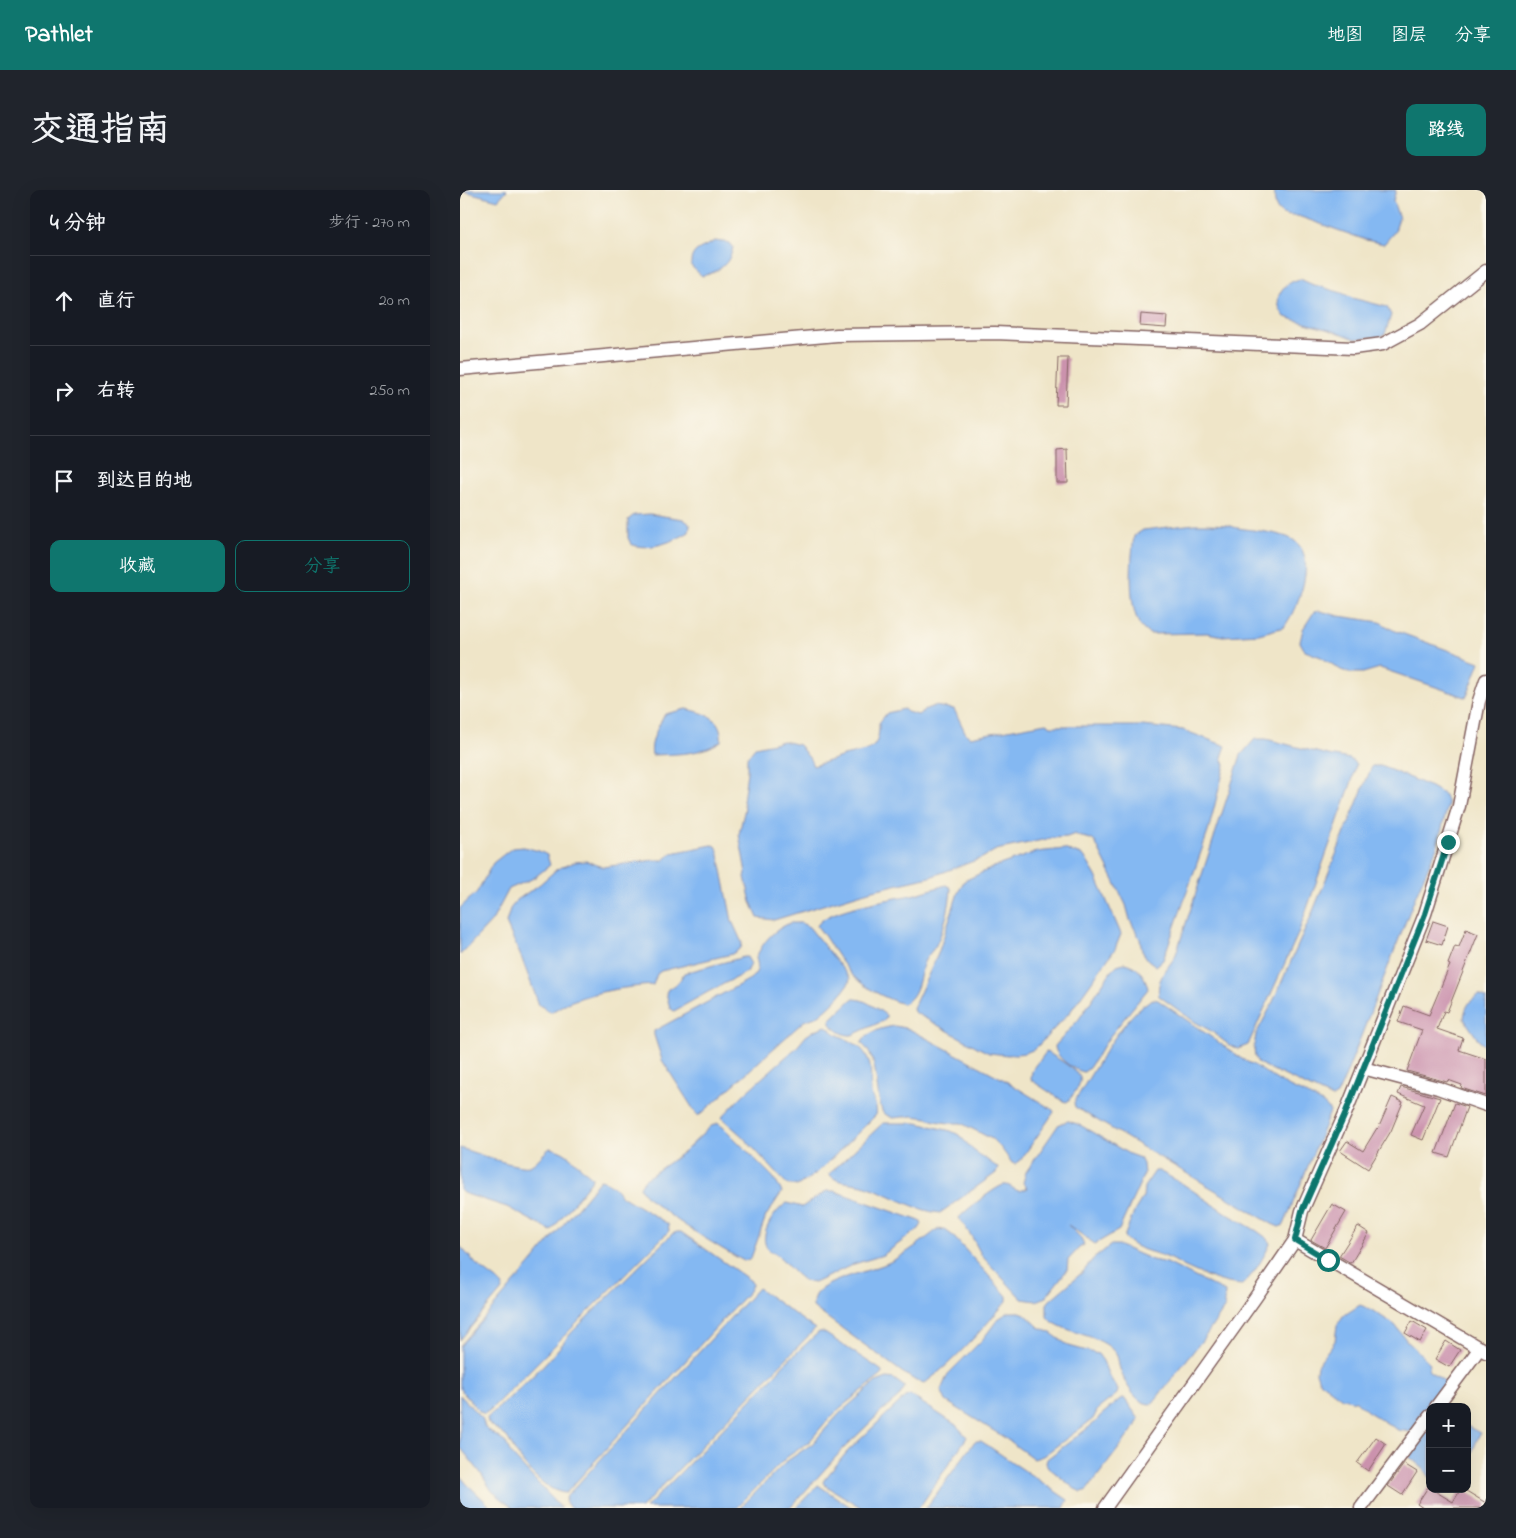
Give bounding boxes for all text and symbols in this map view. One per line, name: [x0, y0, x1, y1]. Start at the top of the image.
text: Pathlet: [25, 18, 93, 53]
text: 地图: [1327, 23, 1363, 49]
text: 图层: [1391, 23, 1427, 49]
text: 分享: [1455, 23, 1491, 49]
button: 路线: [1406, 104, 1486, 156]
text: 交通指南: [30, 106, 170, 157]
text: 4 分钟: [50, 209, 106, 239]
text: 步行 · 270 m: [329, 211, 410, 235]
icon: ahead: [50, 287, 78, 315]
text: 直行: [97, 288, 135, 315]
text: 20 m: [379, 289, 410, 313]
icon: right: [50, 377, 78, 405]
text: 右转: [97, 378, 135, 405]
text: 250 m: [370, 379, 410, 403]
icon: arrive: [50, 467, 78, 495]
text: 到达目的地: [97, 468, 192, 495]
button: 收藏: [50, 540, 225, 592]
button: 分享: [235, 540, 410, 592]
route end: [1437, 831, 1460, 854]
route start: [1317, 1249, 1340, 1272]
map controls: [1426, 1403, 1471, 1493]
button: +: [1426, 1403, 1471, 1448]
button: −: [1426, 1448, 1471, 1493]

